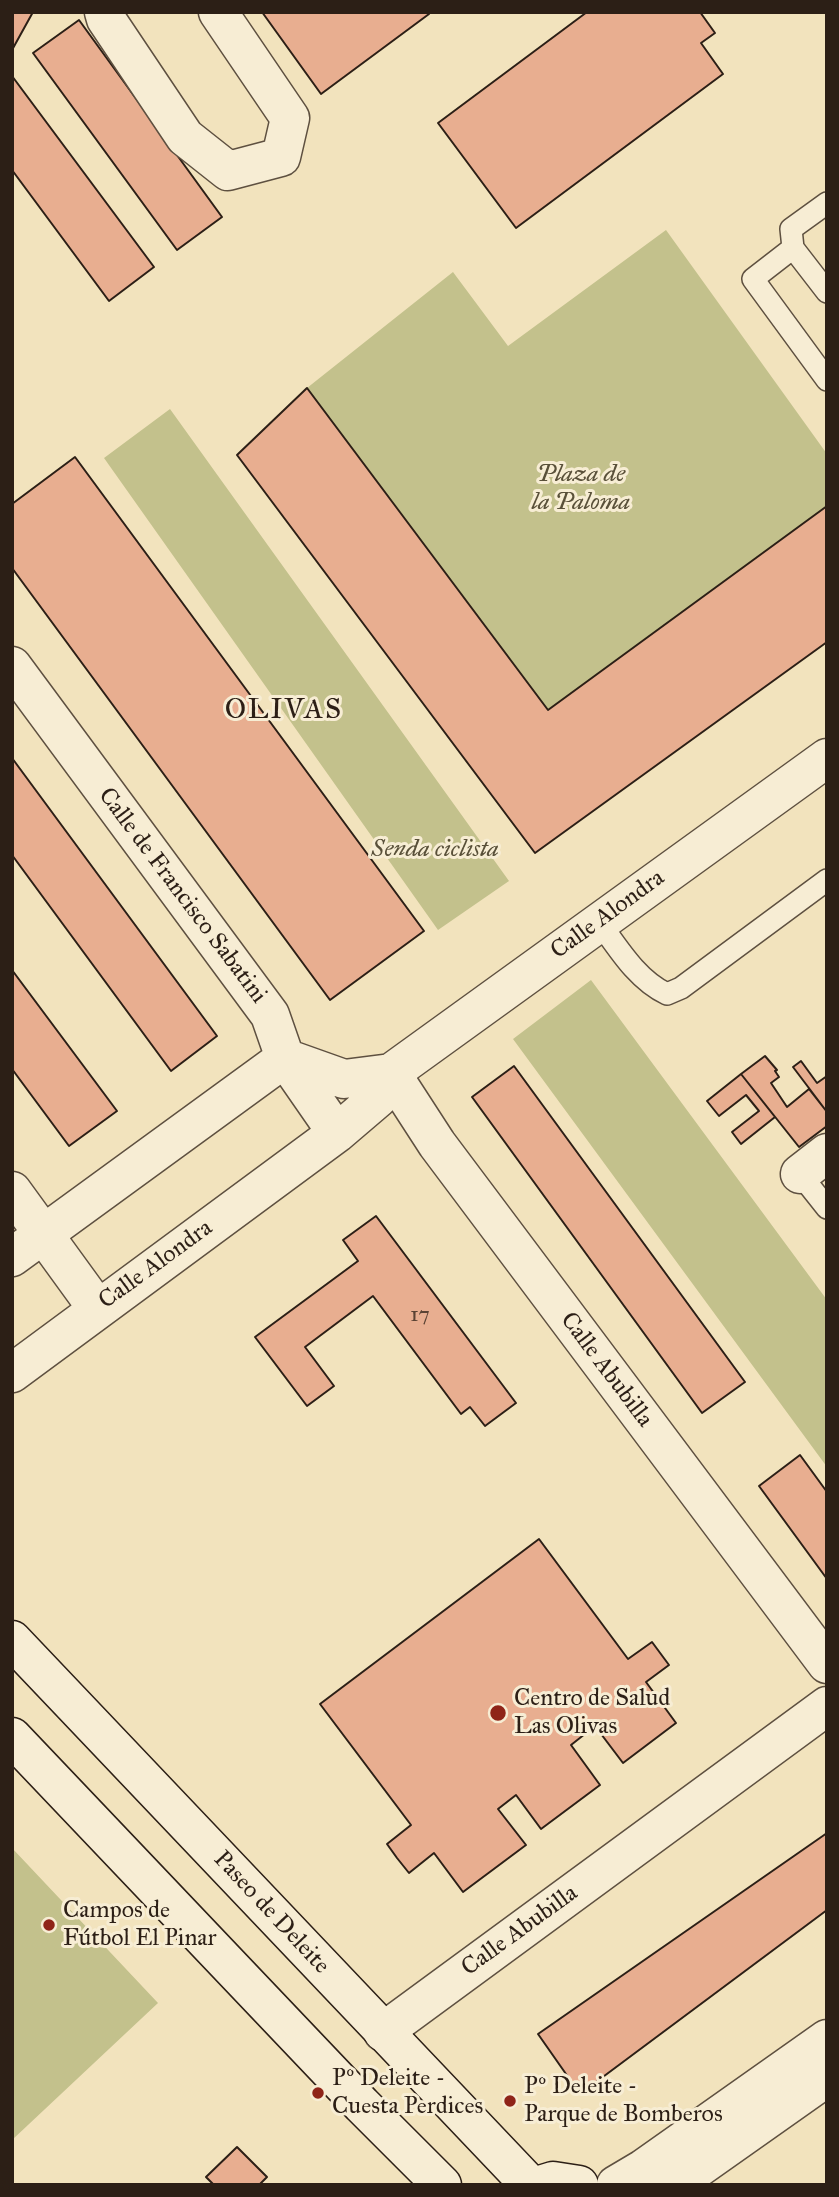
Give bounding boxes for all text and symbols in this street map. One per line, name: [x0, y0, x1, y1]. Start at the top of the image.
park label: Plaza de la Paloma: [532, 461, 630, 517]
district label: OLIVAS: [226, 694, 342, 728]
street label: Calle de Francisco Sabatini: [92, 783, 272, 1009]
park label: Senda ciclista: [371, 836, 499, 864]
street label: Calle Alondra: [546, 864, 670, 966]
street label: Calle Alondra: [94, 1214, 218, 1316]
house number: 17: [410, 1303, 430, 1329]
street label: Calle Abubilla: [553, 1307, 659, 1433]
place label: Centro de Salud Las Olivas: [514, 1685, 670, 1741]
marker: Centro de Salud Las Olivas: [488, 1703, 508, 1723]
street label: Paseo de Deleite: [207, 1846, 335, 1980]
street label: Calle Abubilla: [456, 1879, 584, 1983]
place label: Campos de Fútbol El Pinar: [63, 1897, 217, 1953]
marker: Campos de Fútbol El Pinar: [41, 1917, 57, 1933]
place label: Pº Deleite - Cuesta Perdices: [332, 2065, 483, 2121]
place label: Pº Deleite - Parque de Bomberos: [524, 2073, 723, 2129]
marker: Pº Deleite - Cuesta Perdices: [310, 2085, 326, 2101]
marker: Pº Deleite - Parque de Bomberos: [502, 2093, 518, 2109]

